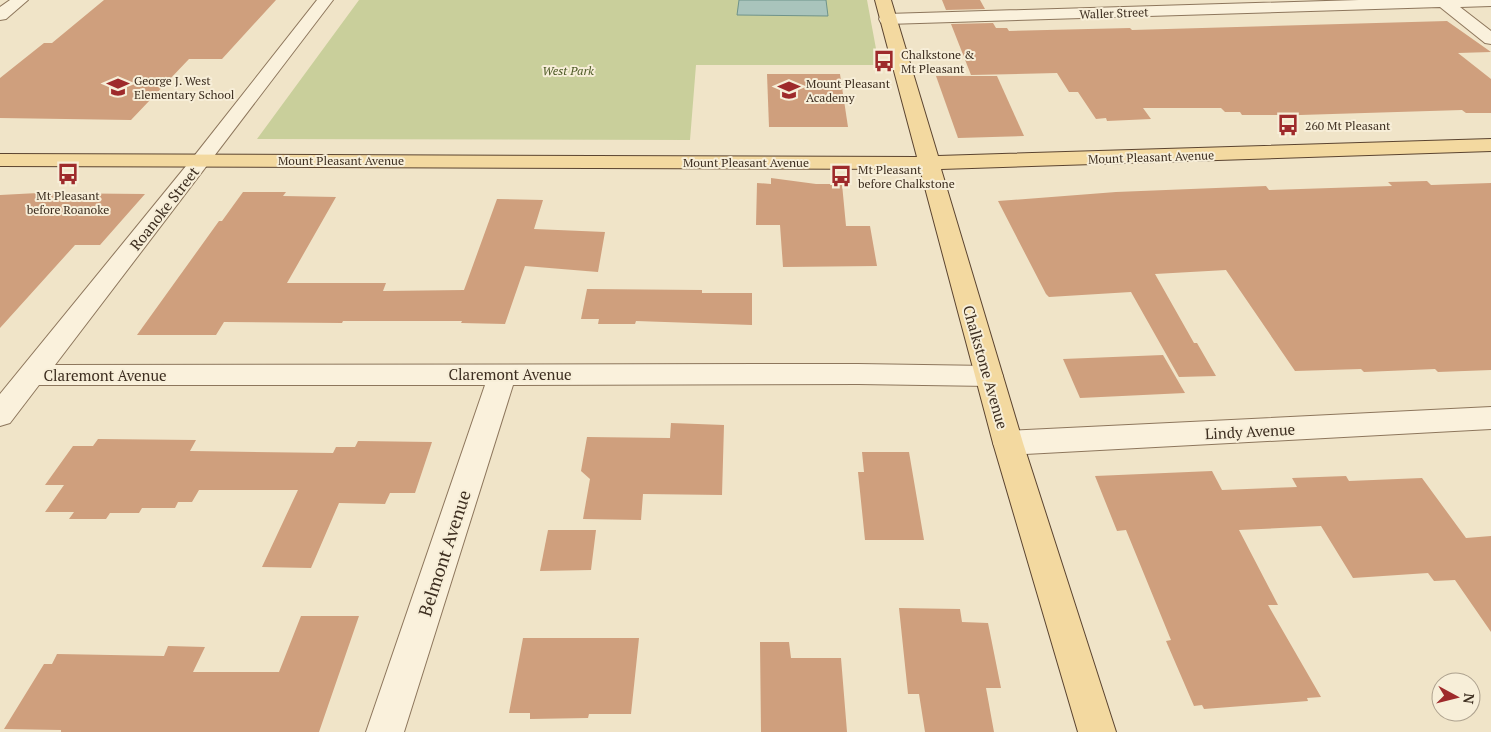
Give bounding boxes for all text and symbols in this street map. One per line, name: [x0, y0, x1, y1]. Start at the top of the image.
street label: Waller Street: [1079, 4, 1149, 22]
place label: Chalkstone & Mt Pleasant: [901, 47, 975, 76]
bus stop icon: Chalkstone & Mt Pleasant: [871, 48, 897, 74]
park label: West Park: [542, 63, 594, 78]
place label: George J. West Elementary School: [134, 73, 235, 102]
school or university icon: George J. West Elementary School: [105, 74, 131, 100]
place label: Mount Pleasant Academy: [806, 76, 891, 105]
school or university icon: Mount Pleasant Academy: [776, 77, 802, 103]
bus stop icon: 260 Mt Pleasant: [1275, 112, 1301, 138]
place label: 260 Mt Pleasant: [1305, 118, 1391, 133]
street label: Mount Pleasant Avenue: [1088, 147, 1214, 167]
street label: Mount Pleasant Avenue: [278, 153, 404, 168]
street label: Mount Pleasant Avenue: [683, 155, 809, 170]
bus stop icon: Mt Pleasant before Roanoke: [55, 161, 81, 187]
street label: Roanoke Street: [125, 162, 203, 254]
place label: Mt Pleasant before Chalkstone: [858, 162, 955, 191]
bus stop icon: Mt Pleasant before Chalkstone: [828, 163, 854, 189]
place label: Mt Pleasant before Roanoke: [27, 188, 109, 217]
street label: Chalkstone Avenue: [959, 303, 1013, 431]
street label: Claremont Avenue: [448, 364, 572, 384]
street label: Claremont Avenue: [43, 365, 167, 385]
street label: Lindy Avenue: [1205, 419, 1295, 443]
street label: Belmont Avenue: [412, 487, 476, 619]
north arrow: [1431, 672, 1481, 722]
text: N: [1459, 692, 1479, 705]

